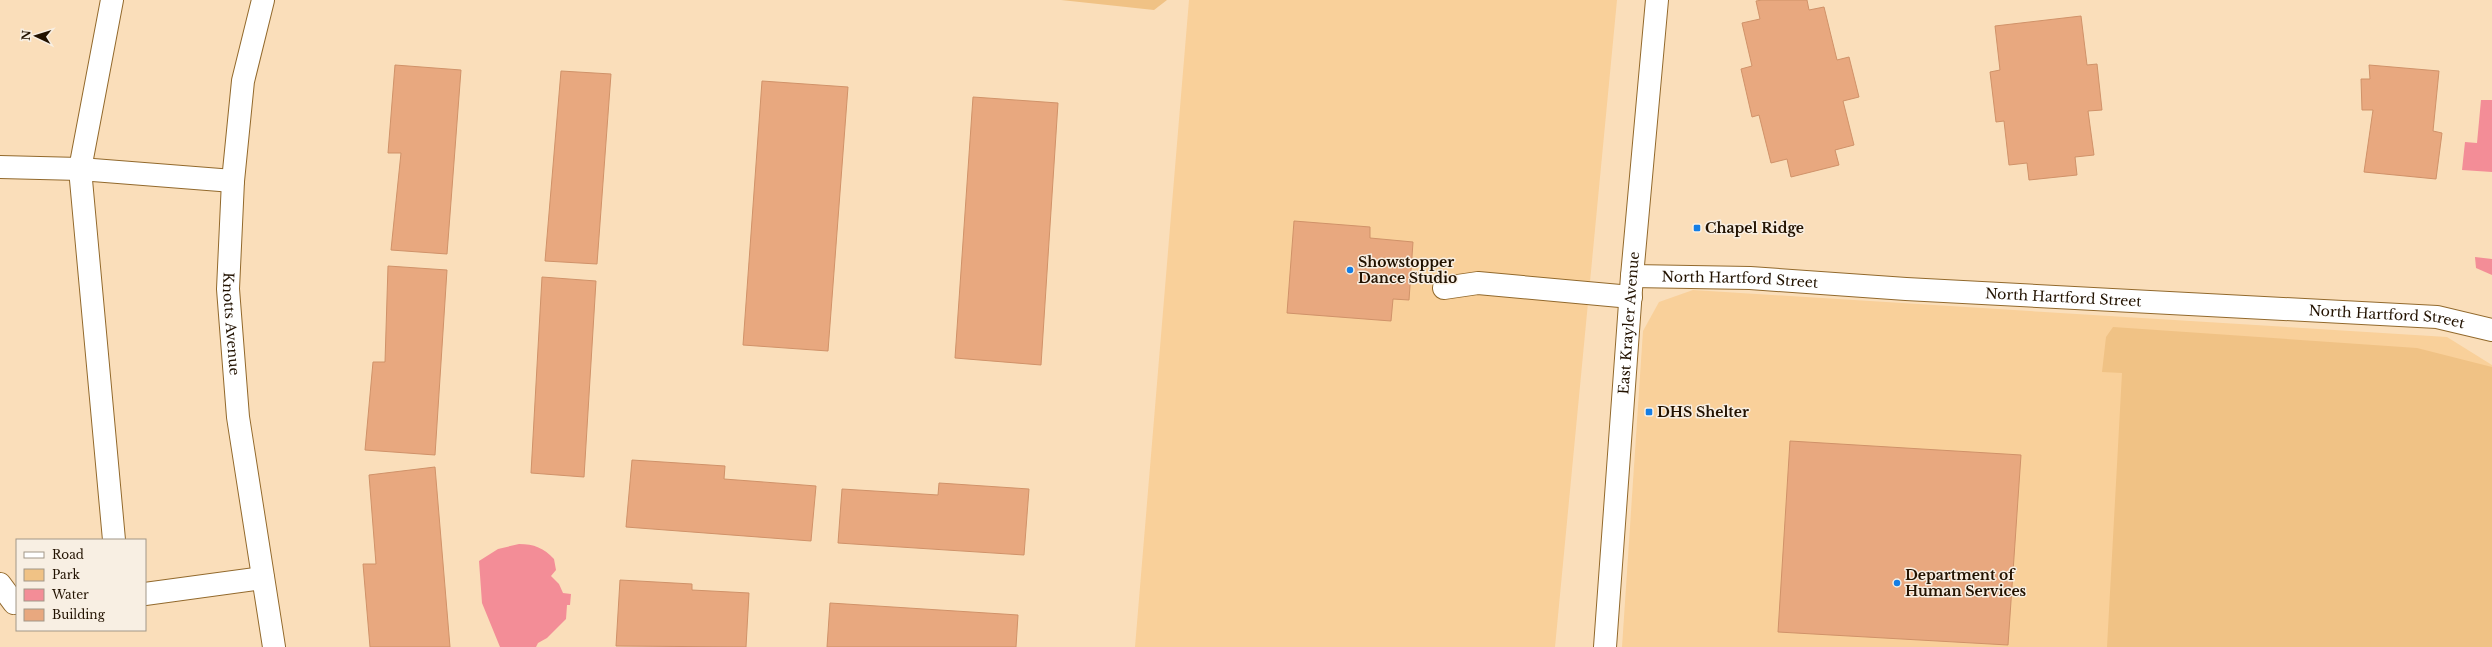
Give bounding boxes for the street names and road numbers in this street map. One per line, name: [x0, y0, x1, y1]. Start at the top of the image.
street label: East Krayler Avenue: [1614, 251, 1643, 395]
street label: North Hartford Street: [1662, 268, 1819, 292]
street label: Knotts Avenue: [219, 272, 244, 376]
street label: North Hartford Street: [1985, 284, 2143, 310]
street label: North Hartford Street: [2308, 301, 2467, 332]

